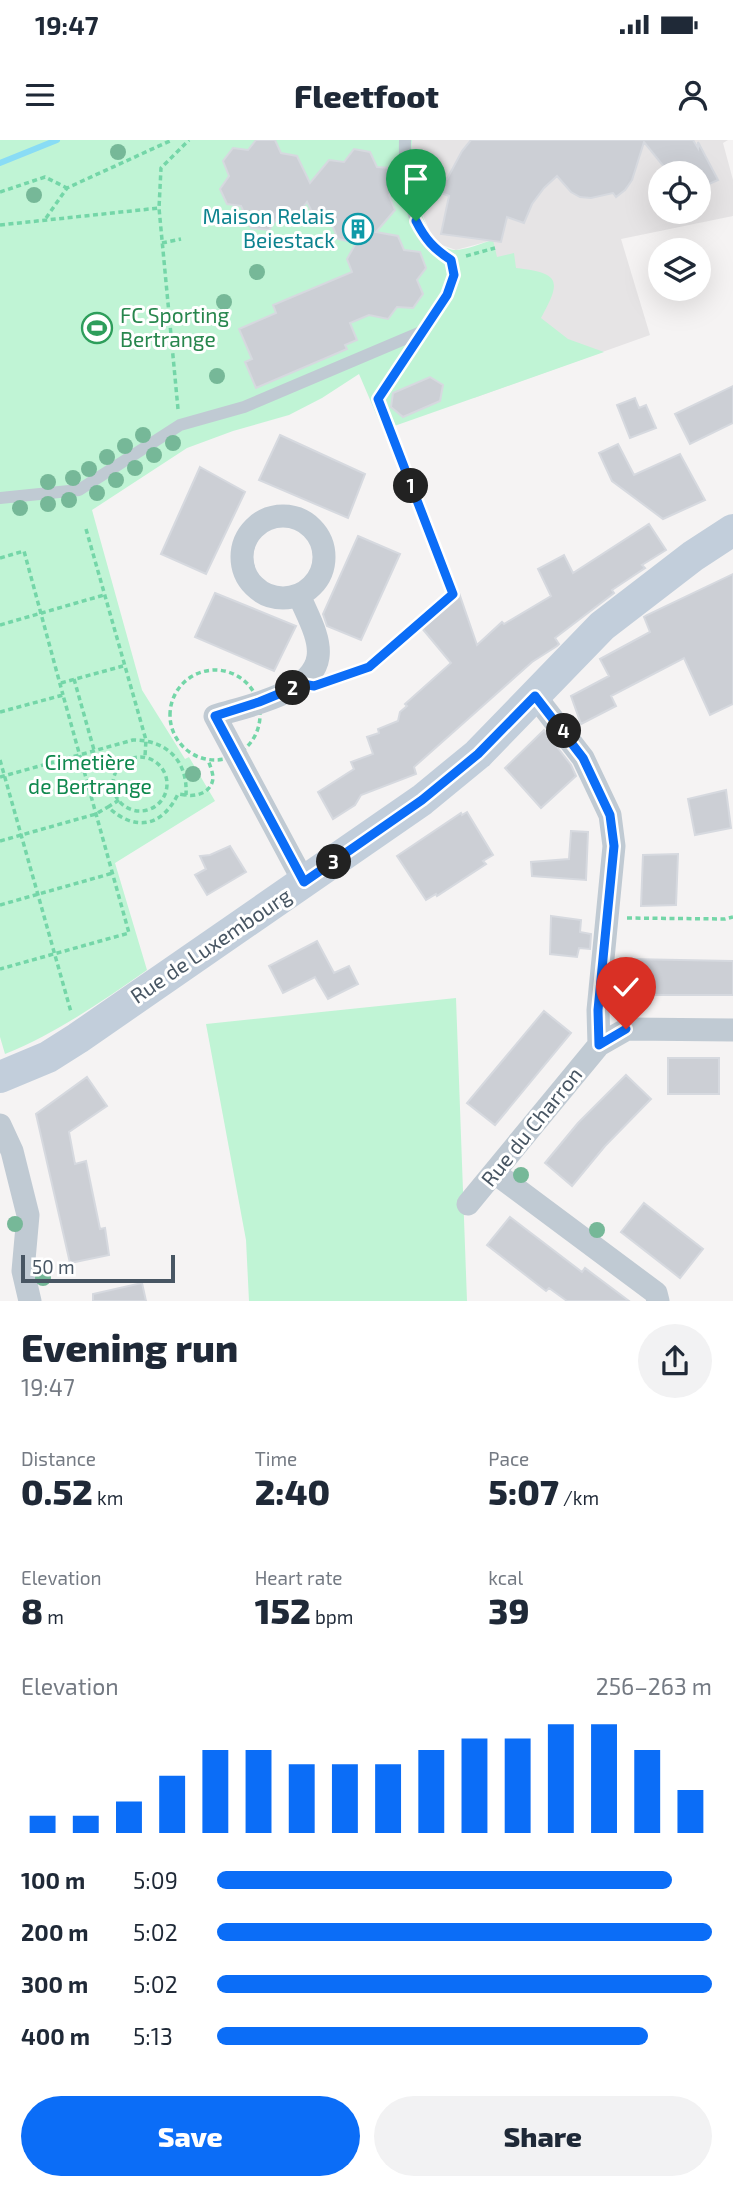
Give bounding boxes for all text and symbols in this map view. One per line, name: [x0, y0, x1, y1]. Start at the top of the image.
text: 19:47: [35, 9, 99, 40]
icon: menu: [21, 76, 59, 114]
text: Fleetfoot: [294, 76, 439, 114]
icon: person: [674, 76, 712, 114]
pin: [386, 149, 446, 221]
icon: arrive: [397, 160, 435, 198]
map controls: [648, 161, 711, 301]
button: locate: [648, 161, 711, 224]
place label: Maison Relais Beiestack: [203, 203, 335, 252]
building icon: Maison Relais Beiestack: [341, 212, 375, 246]
button: layers: [648, 238, 711, 301]
place label: FC Sporting Bertrange: [120, 302, 230, 351]
sports icon: FC Sporting Bertrange: [80, 311, 114, 345]
pin: 1: [394, 468, 428, 504]
text: 1: [406, 474, 415, 497]
pin: 2: [276, 670, 310, 706]
text: 2: [287, 676, 298, 699]
pin: 4: [546, 714, 582, 748]
text: 4: [557, 719, 570, 742]
park label: Cimetière de Bertrange: [28, 749, 152, 798]
pin: 3: [316, 844, 352, 880]
text: 3: [328, 850, 339, 873]
street label: Rue de Luxembourg: [125, 882, 295, 1008]
pin: [596, 957, 656, 1029]
icon: check: [607, 968, 645, 1006]
street label: Rue du Charron: [475, 1061, 586, 1191]
scale bar: [21, 1252, 175, 1284]
text: 50 m: [32, 1255, 75, 1278]
text: Evening run: [21, 1324, 238, 1370]
button: share: [638, 1324, 712, 1398]
text: 19:47: [21, 1373, 75, 1401]
text: Distance: [21, 1447, 96, 1470]
text: Time: [255, 1447, 297, 1470]
text: Pace: [488, 1447, 529, 1470]
text: 0.52: [21, 1470, 93, 1512]
text: 2:40: [255, 1470, 330, 1512]
text: 5:07: [488, 1470, 559, 1512]
text: km: [93, 1486, 123, 1509]
text: /km: [559, 1486, 599, 1509]
text: Elevation: [21, 1566, 102, 1589]
text: Heart rate: [255, 1566, 343, 1589]
text: kcal: [488, 1566, 523, 1589]
text: 8: [21, 1589, 43, 1631]
text: 152: [255, 1589, 311, 1631]
text: 39: [488, 1589, 529, 1631]
text: m: [43, 1605, 64, 1628]
text: bpm: [311, 1605, 354, 1628]
text: Elevation: [21, 1672, 119, 1700]
text: 256–263 m: [596, 1672, 712, 1700]
text: 100 m: [21, 1866, 85, 1894]
text: 5:09: [133, 1866, 178, 1894]
text: 200 m: [21, 1918, 89, 1946]
text: 5:02: [133, 1918, 178, 1946]
text: 300 m: [21, 1970, 88, 1998]
text: 5:02: [133, 1970, 178, 1998]
text: 400 m: [21, 2022, 90, 2050]
text: 5:13: [133, 2022, 173, 2050]
button: Save: [21, 2096, 360, 2176]
button: Share: [374, 2096, 712, 2176]

